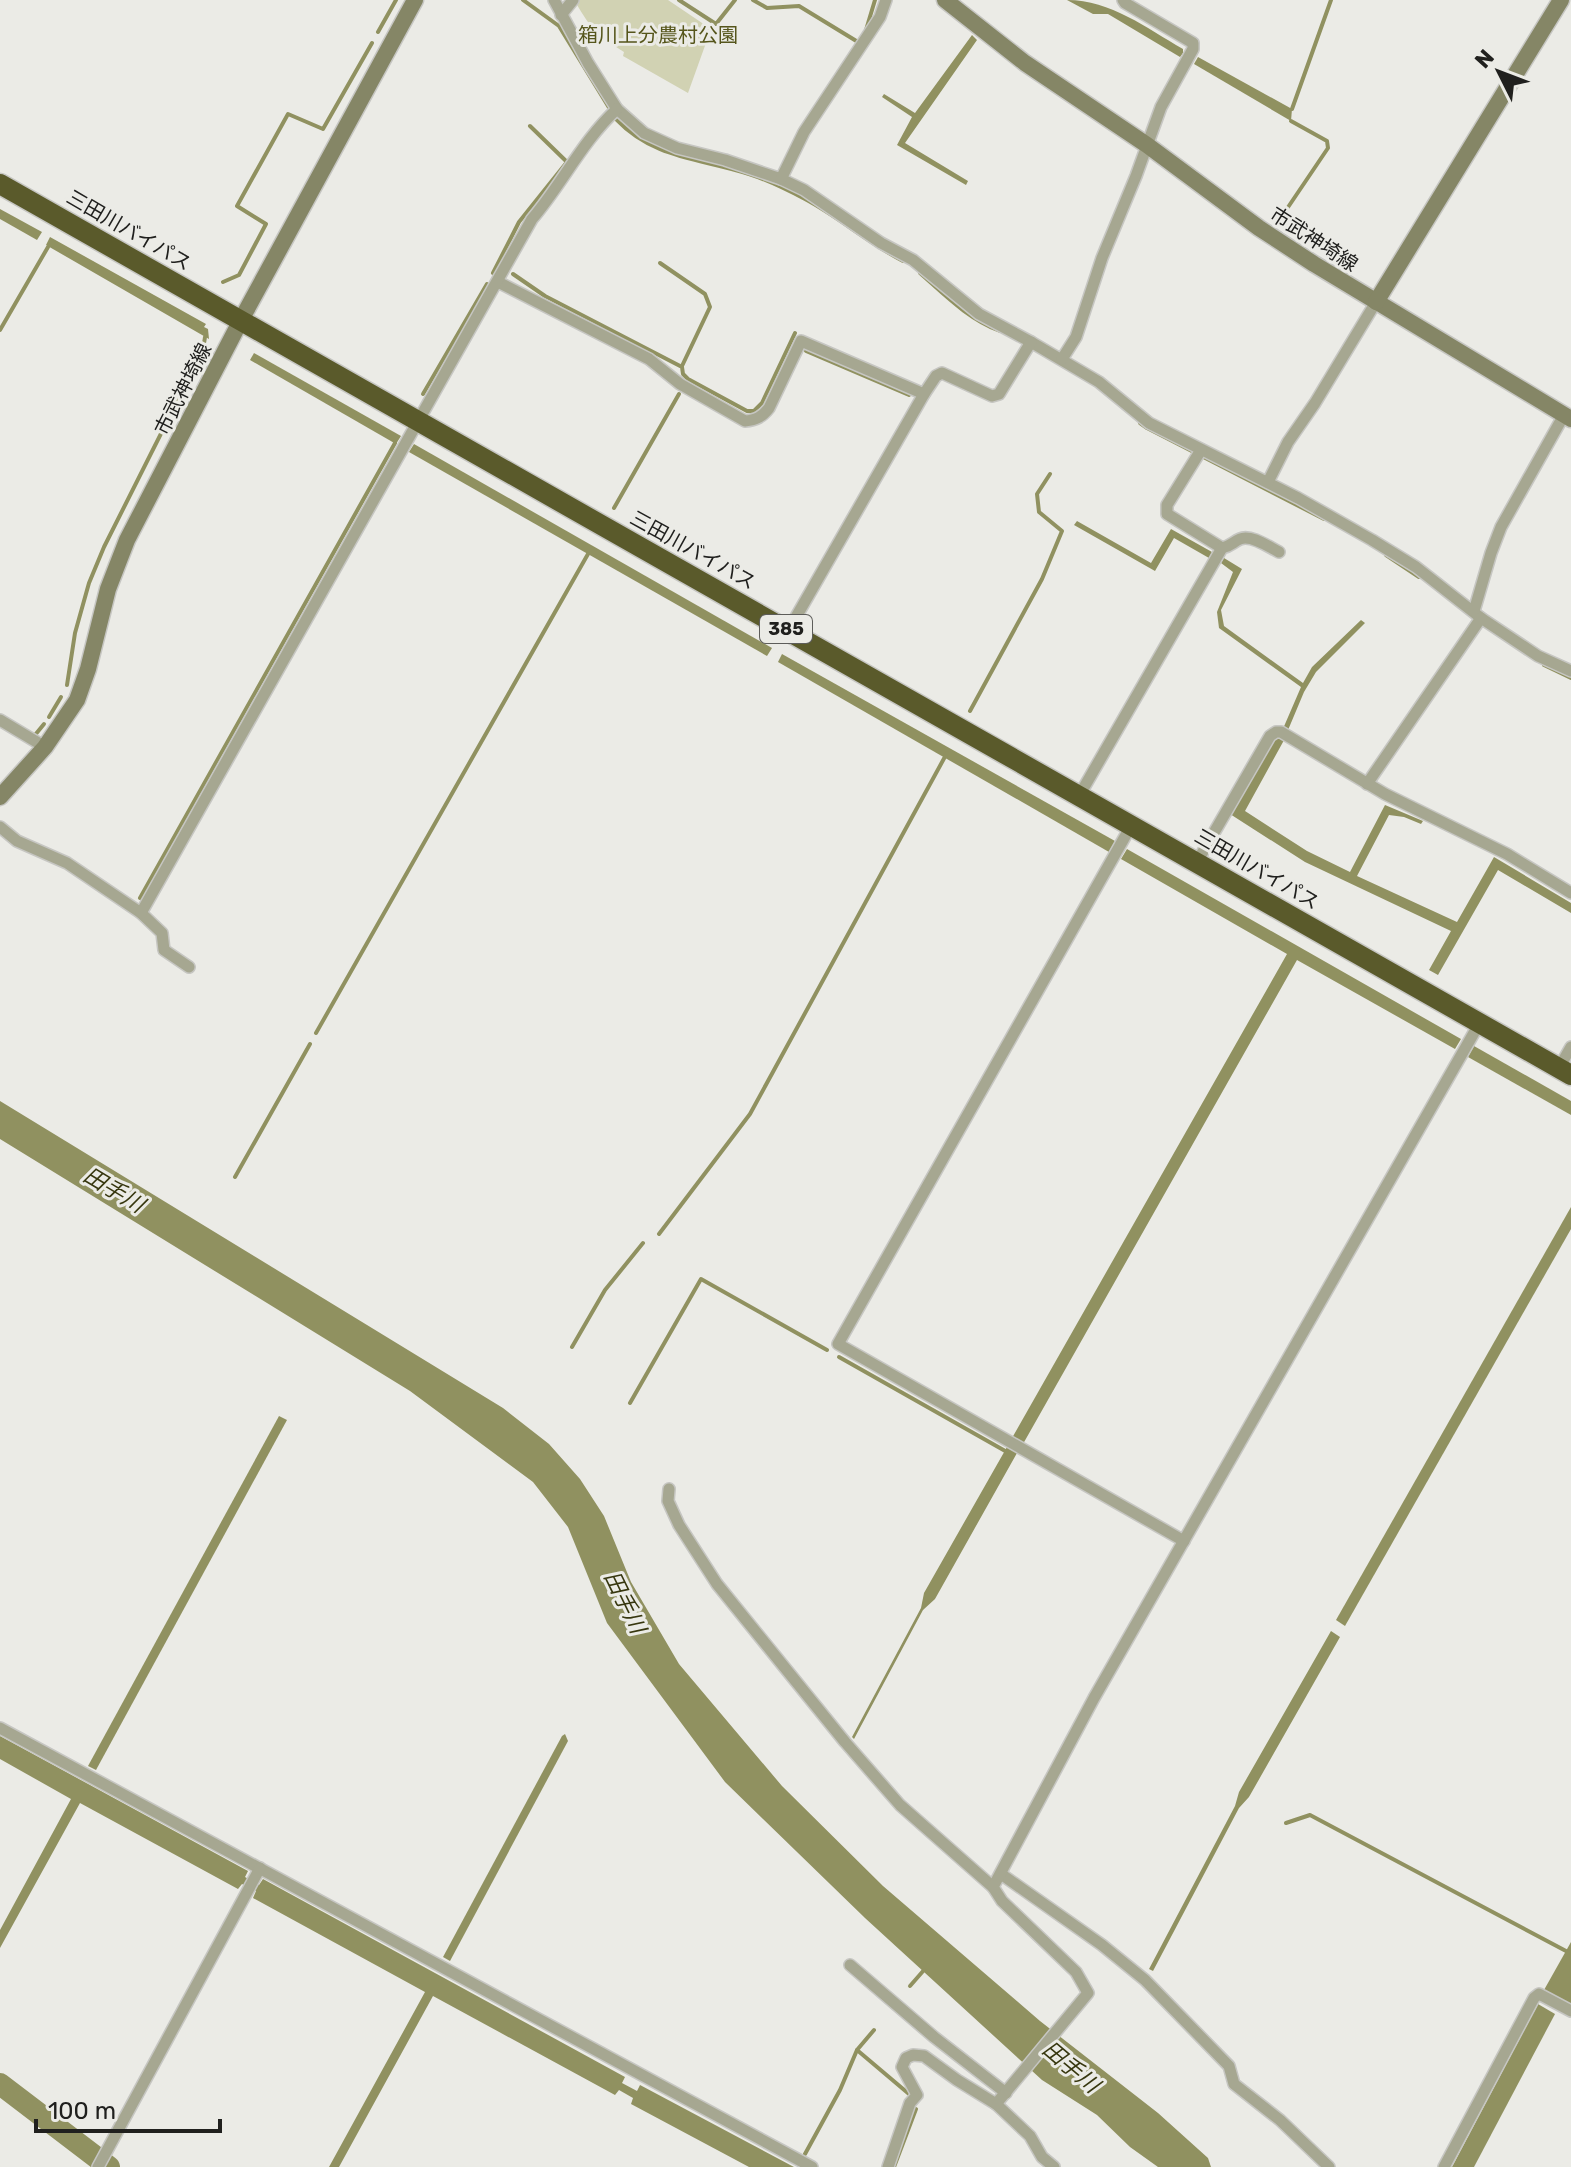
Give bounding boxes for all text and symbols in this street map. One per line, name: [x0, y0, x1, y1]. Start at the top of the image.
park label: 箱川上分農村公園: [578, 23, 738, 47]
north arrow: [1459, 32, 1539, 112]
text: N: [1469, 44, 1500, 74]
street label: 三田川バイパス: [63, 185, 195, 275]
street label: 市武神埼線: [1266, 202, 1362, 276]
street label: 市武神埼線: [150, 339, 216, 439]
street label: 三田川バイパス: [626, 506, 760, 594]
road number: 385: [760, 615, 812, 643]
street label: 三田川バイパス: [1191, 824, 1323, 914]
water label: 田手川: [79, 1161, 151, 1220]
water label: 田手川: [598, 1566, 652, 1639]
water label: 田手川: [1037, 2035, 1106, 2100]
scale bar: [36, 2083, 220, 2133]
text: 100 m: [48, 2097, 116, 2125]

